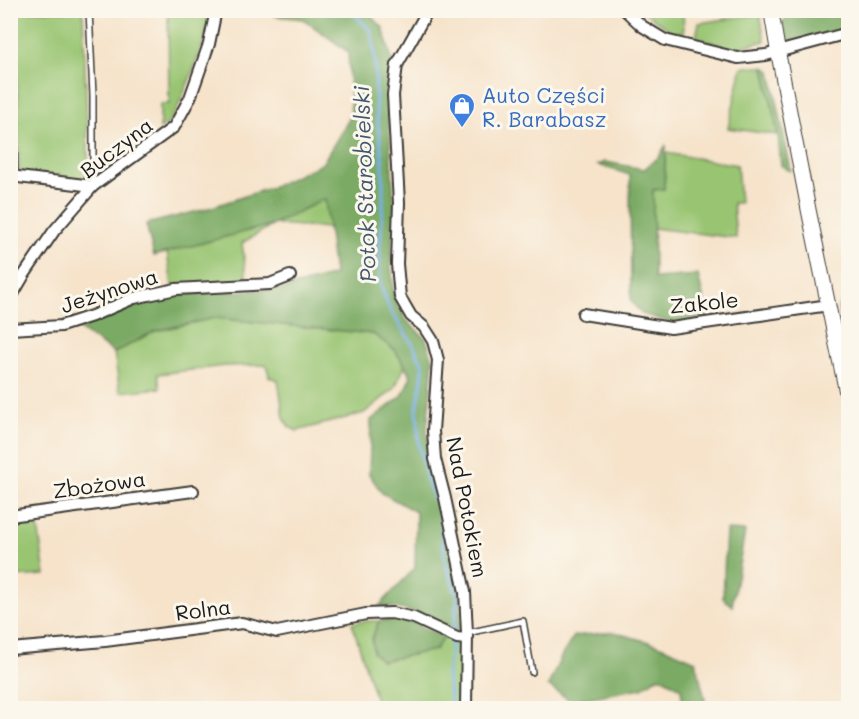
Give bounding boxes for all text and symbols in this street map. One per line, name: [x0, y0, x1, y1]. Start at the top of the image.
place label: Auto Części R. Barabasz: [482, 81, 607, 132]
water label: Potok Starobielski: [346, 85, 382, 283]
shop icon: Auto Części R. Barabasz: [447, 91, 477, 129]
street label: Buczyna: [74, 111, 158, 183]
street label: Jeżynowa: [57, 262, 161, 318]
street label: Zakole: [668, 285, 740, 319]
street label: Nad Potokiem: [441, 434, 495, 580]
street label: Zbożowa: [51, 464, 147, 504]
street label: Rolna: [174, 592, 232, 626]

